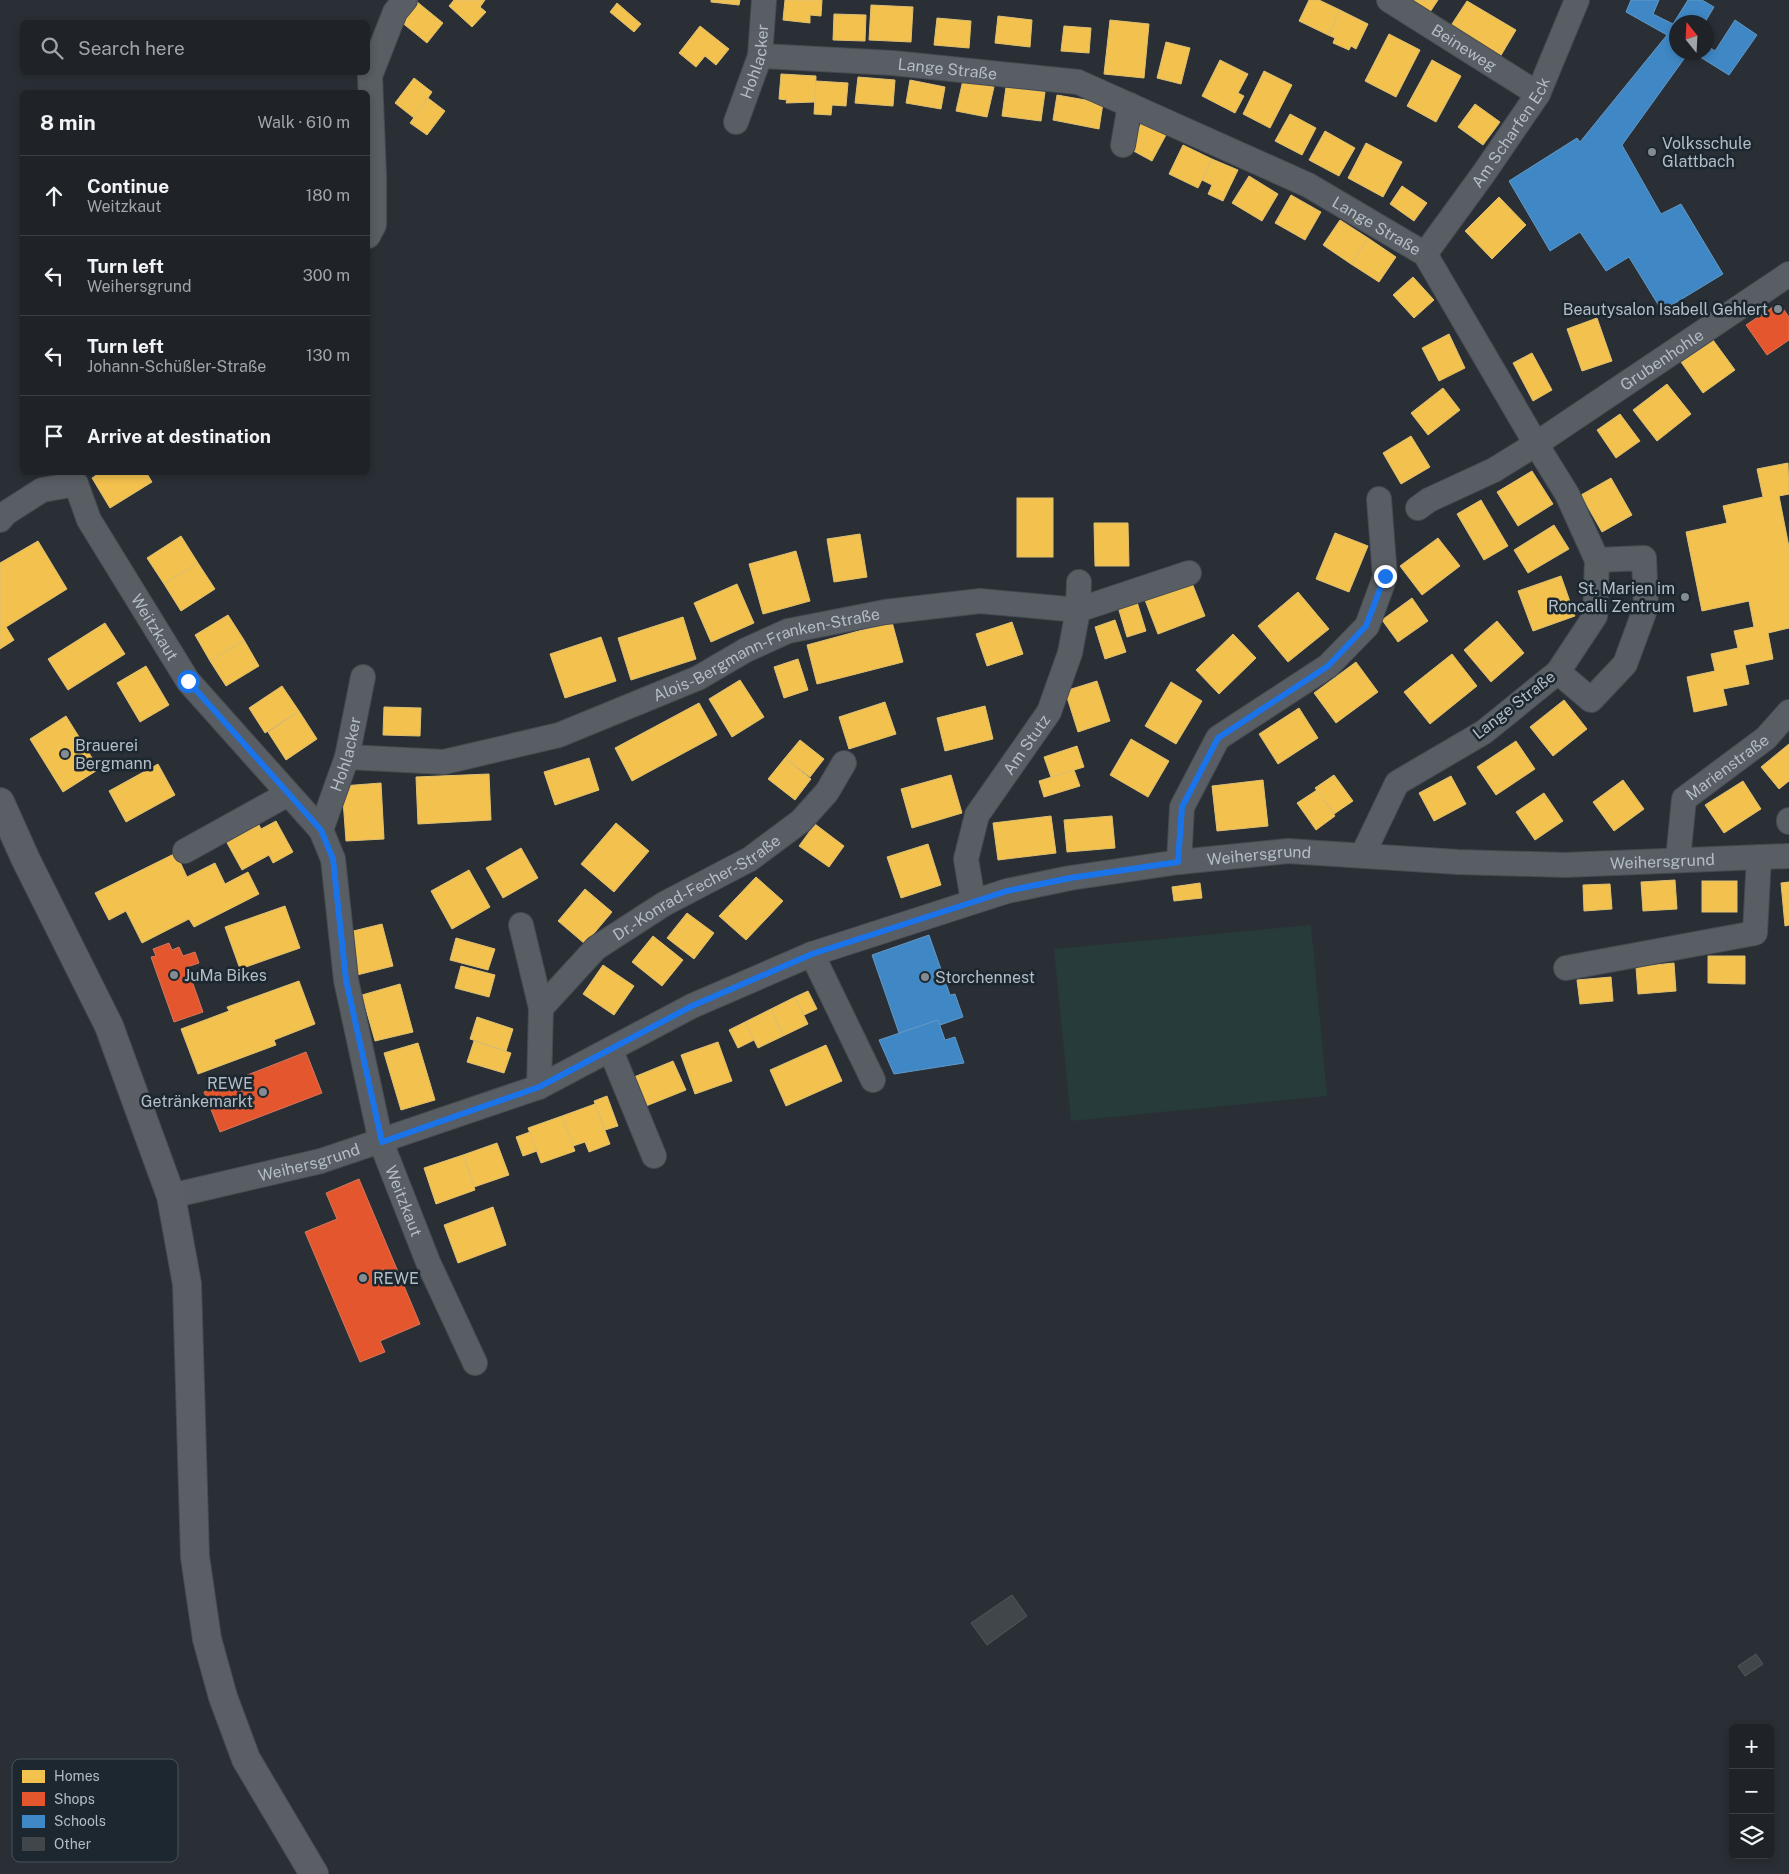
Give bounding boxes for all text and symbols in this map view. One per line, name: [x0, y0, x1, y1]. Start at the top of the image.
north arrow: [1669, 15, 1714, 60]
search box: [20, 20, 370, 75]
street label: Beineweg: [1428, 20, 1500, 75]
street label: Hohlacker: [736, 23, 772, 101]
icon: search: [38, 34, 66, 62]
text: Search here: [78, 37, 185, 59]
street label: Lange Straße: [897, 54, 998, 83]
street label: Am Scharfen Eck: [1467, 74, 1553, 191]
text: 8 min: [40, 110, 96, 135]
text: Walk · 610 m: [258, 113, 350, 132]
place label: Volksschule Glattbach: [1662, 134, 1752, 171]
marker: Volksschule Glattbach: [1646, 146, 1658, 158]
text: Continue: [87, 175, 169, 197]
icon: ahead: [40, 182, 68, 210]
text: 180 m: [306, 186, 350, 205]
street label: Lange Straße: [1329, 192, 1424, 259]
text: Weitzkaut: [87, 197, 162, 216]
text: Turn left: [87, 255, 164, 277]
icon: left: [40, 262, 68, 290]
text: 300 m: [303, 266, 350, 285]
text: Weihersgrund: [87, 277, 192, 296]
place label: Beautysalon Isabell Gehlert: [1563, 300, 1768, 319]
marker: Beautysalon Isabell Gehlert: [1772, 303, 1784, 315]
street label: Grubenhohle: [1616, 325, 1707, 394]
text: Turn left: [87, 335, 164, 357]
icon: left: [40, 342, 68, 370]
text: 130 m: [306, 346, 350, 365]
text: Johann-Schüßler-Straße: [87, 357, 266, 376]
icon: arrive: [40, 422, 68, 450]
text: Arrive at destination: [87, 425, 271, 447]
route end: [1374, 565, 1397, 588]
place label: St. Marien im Roncalli Zentrum: [1548, 579, 1675, 616]
street label: Weitzkaut: [127, 590, 182, 664]
marker: St. Marien im Roncalli Zentrum: [1679, 591, 1691, 603]
street label: Alois-Bergmann-Franken-Straße: [650, 604, 881, 705]
street label: Lange Straße: [1469, 667, 1559, 743]
route start: [177, 670, 200, 693]
street label: Am Stutz: [999, 711, 1054, 778]
street label: Hohlacker: [326, 715, 364, 794]
street label: Marienstraße: [1682, 730, 1772, 804]
place label: Brauerei Bergmann: [75, 736, 152, 773]
marker: Brauerei Bergmann: [59, 748, 71, 760]
street label: Dr.-Konrad-Fecher-Straße: [609, 830, 784, 944]
street label: Weihersgrund: [1206, 841, 1312, 869]
street label: Weihersgrund: [1610, 849, 1715, 873]
place label: JuMa Bikes: [184, 966, 267, 985]
place label: Storchennest: [935, 968, 1035, 987]
marker: JuMa Bikes: [168, 969, 180, 981]
marker: Storchennest: [919, 971, 931, 983]
place label: REWE Getränkemarkt: [141, 1074, 253, 1111]
marker: REWE Getränkemarkt: [257, 1086, 269, 1098]
street label: Weihersgrund: [256, 1139, 362, 1185]
street label: Weitzkaut: [382, 1163, 426, 1239]
place label: REWE: [373, 1269, 419, 1288]
marker: REWE: [357, 1272, 369, 1284]
map controls: [1729, 1724, 1774, 1859]
button: +: [1729, 1724, 1774, 1769]
legend: [12, 1759, 178, 1862]
text: Homes: [54, 1768, 100, 1784]
button: −: [1729, 1769, 1774, 1814]
text: Shops: [54, 1791, 95, 1807]
text: Schools: [54, 1813, 106, 1829]
button: layers: [1729, 1814, 1774, 1859]
text: Other: [54, 1836, 91, 1852]

